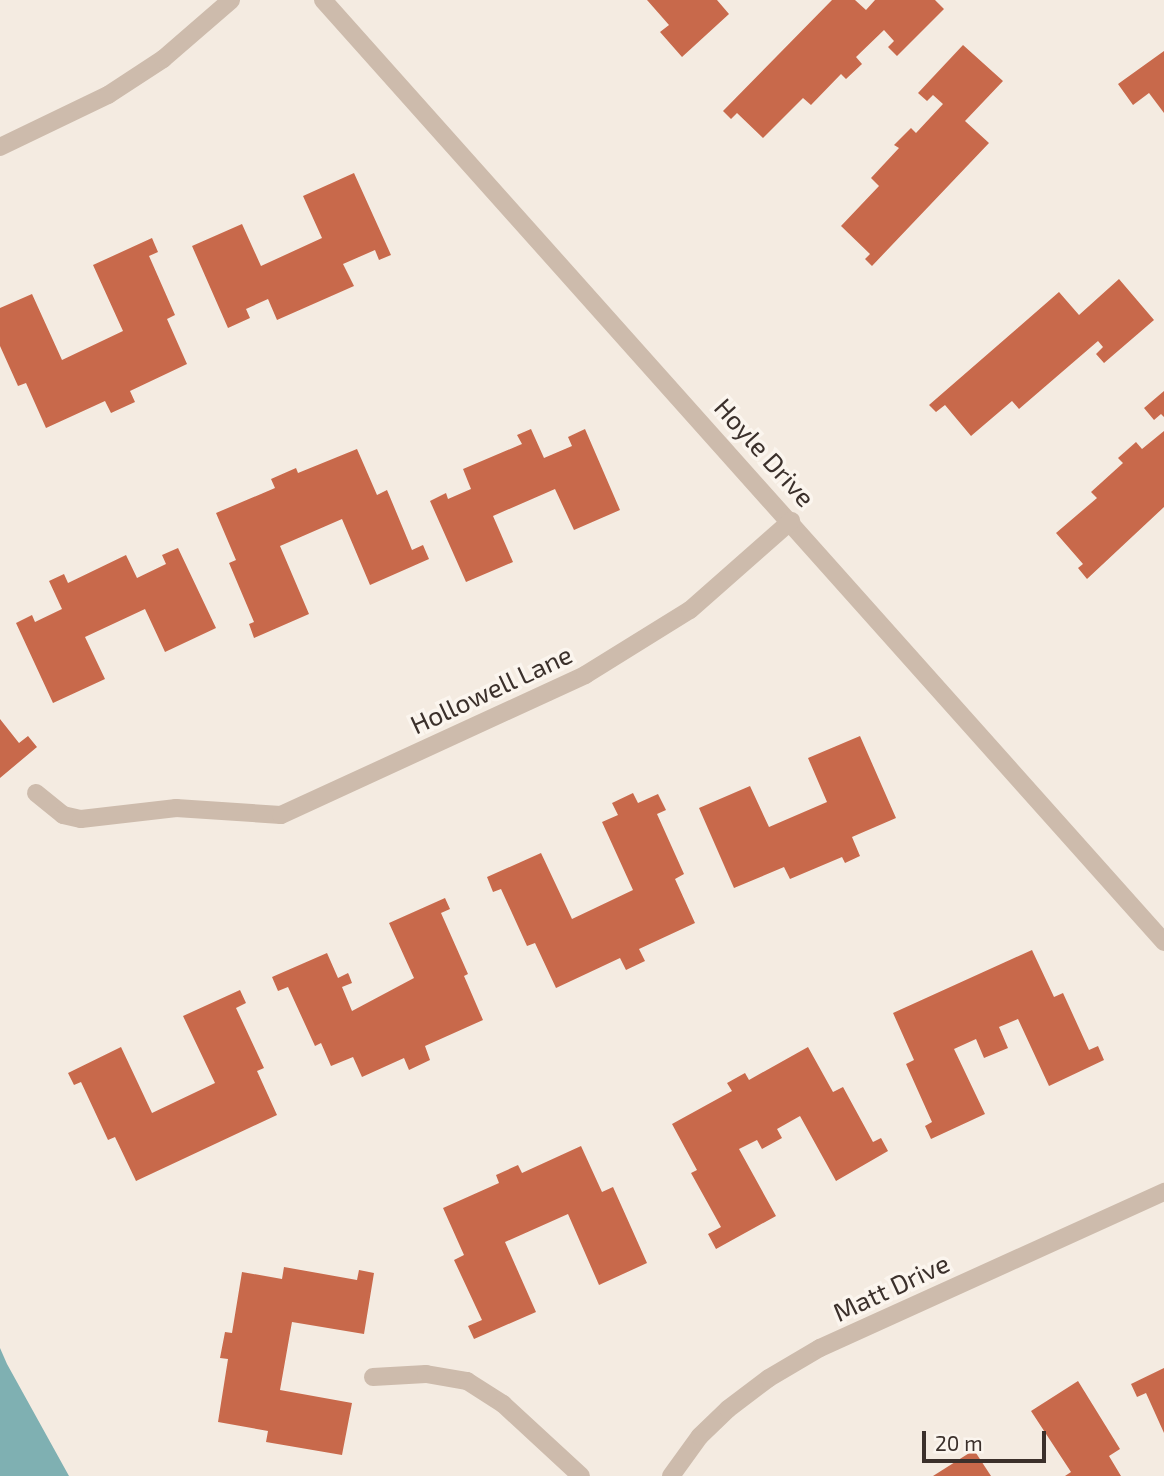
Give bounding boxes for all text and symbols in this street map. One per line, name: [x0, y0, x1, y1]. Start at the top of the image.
street label: Hoyle Drive: [708, 391, 822, 513]
street label: Hollowell Lane: [405, 638, 577, 740]
street label: Matt Drive: [828, 1247, 954, 1327]
scale bar: [926, 1416, 1050, 1460]
text: 20 m: [935, 1430, 983, 1455]

